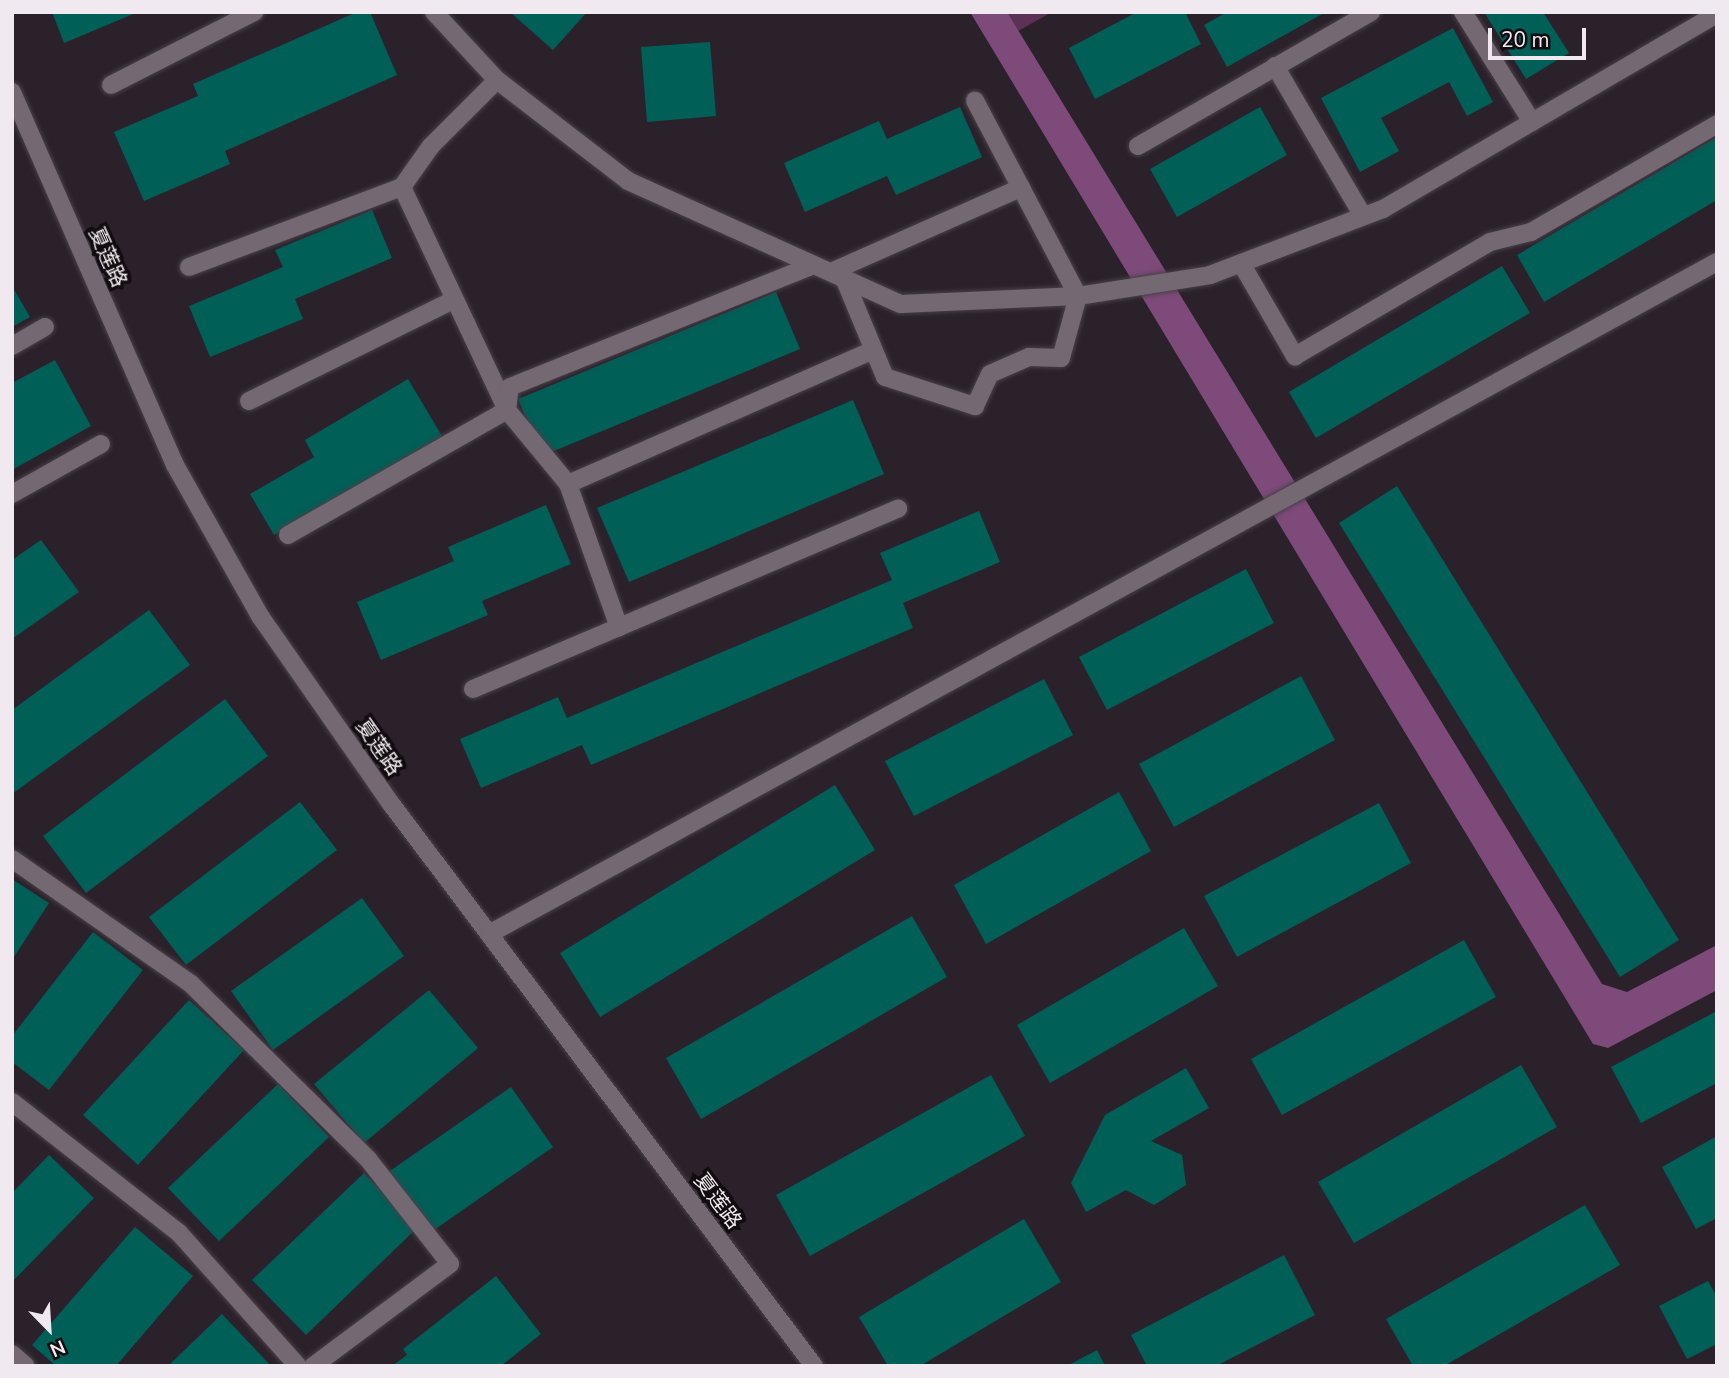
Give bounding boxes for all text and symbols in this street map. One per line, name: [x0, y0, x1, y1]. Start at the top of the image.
scale bar: [1491, 14, 1589, 58]
text: 20 m: [1501, 26, 1550, 54]
street label: 夏莲路: [84, 223, 132, 291]
street label: 夏莲路: [351, 714, 407, 780]
street label: 夏莲路: [689, 1168, 747, 1234]
north arrow: [14, 1294, 84, 1364]
text: N: [46, 1333, 69, 1363]

